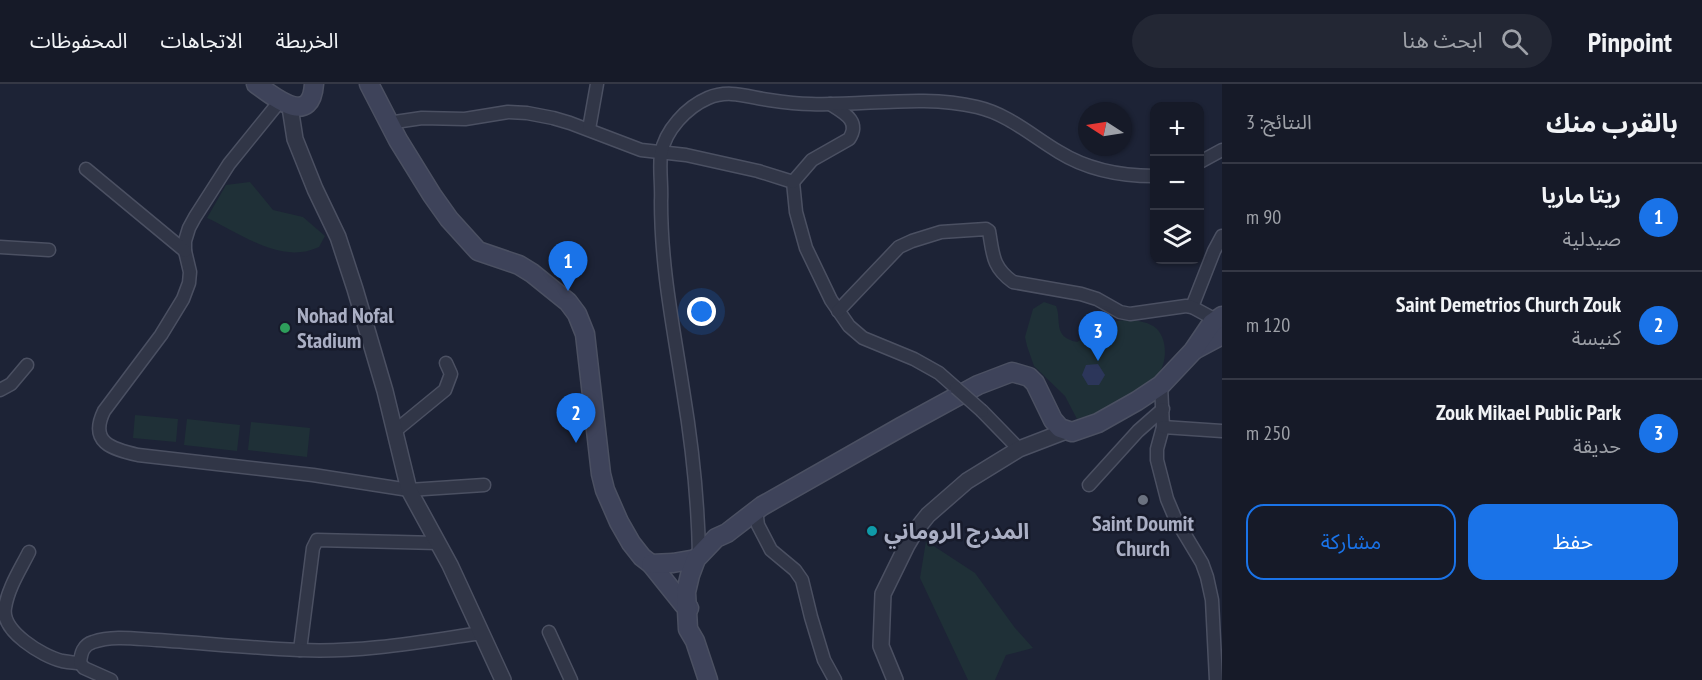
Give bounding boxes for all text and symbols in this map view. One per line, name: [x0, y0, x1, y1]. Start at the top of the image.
search box: [1132, 14, 1552, 68]
text: Pinpoint: [1588, 23, 1672, 60]
icon: search: [1498, 25, 1531, 58]
text: ابحث هنا: [1402, 26, 1483, 54]
text: المحفوظات: [30, 27, 127, 54]
text: الاتجاهات: [160, 27, 242, 54]
text: الخريطة: [275, 27, 338, 54]
north arrow: [1078, 102, 1132, 156]
map controls: [1150, 102, 1204, 264]
button: +: [1150, 102, 1204, 156]
text: بالقرب منك: [1546, 106, 1678, 139]
text: النتائج: 3: [1246, 109, 1312, 135]
button: −: [1150, 156, 1204, 210]
text: ريتا ماريا: [1541, 181, 1621, 209]
text: 90 m: [1246, 204, 1281, 230]
text: 1: [1654, 204, 1663, 230]
button: layers: [1150, 210, 1204, 264]
text: صيدلية: [1562, 226, 1621, 252]
pin: 1: [548, 242, 588, 291]
text: Saint Demetrios Church Zouk: [1396, 290, 1621, 318]
your location: [687, 297, 716, 326]
place label: Nohad Nofal Stadium: [297, 301, 394, 354]
pin: 3: [1078, 312, 1118, 361]
text: 120 m: [1246, 312, 1290, 338]
text: 2: [1654, 312, 1663, 338]
marker: Nohad Nofal Stadium: [278, 321, 292, 335]
text: كنيسة: [1572, 325, 1621, 351]
pin: 2: [556, 394, 596, 443]
text: Zouk Mikael Public Park: [1436, 398, 1621, 426]
text: 250 m: [1246, 420, 1290, 446]
text: 3: [1654, 420, 1663, 446]
text: حديقة: [1573, 433, 1621, 459]
marker: Saint Doumit Church: [1136, 493, 1150, 507]
button: مشاركة: [1246, 504, 1456, 580]
button: حفظ: [1468, 504, 1678, 580]
place label: Saint Doumit Church: [1092, 509, 1194, 562]
place label: المدرج الروماني: [884, 517, 1029, 549]
marker: المدرج الروماني: [865, 524, 879, 538]

